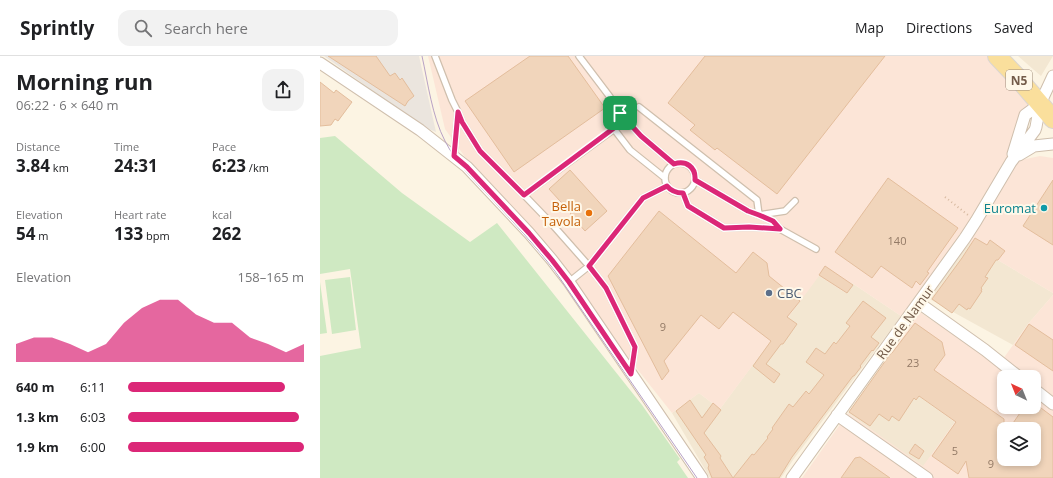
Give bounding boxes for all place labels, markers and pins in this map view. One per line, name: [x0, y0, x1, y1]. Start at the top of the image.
pin: [603, 96, 637, 130]
place label: Bella Tavola: [542, 197, 581, 230]
place label: Euromat: [984, 199, 1036, 217]
marker: Euromat: [1039, 203, 1049, 213]
marker: Bella Tavola: [584, 208, 594, 218]
place label: CBC: [777, 284, 802, 302]
marker: CBC: [764, 288, 774, 298]

